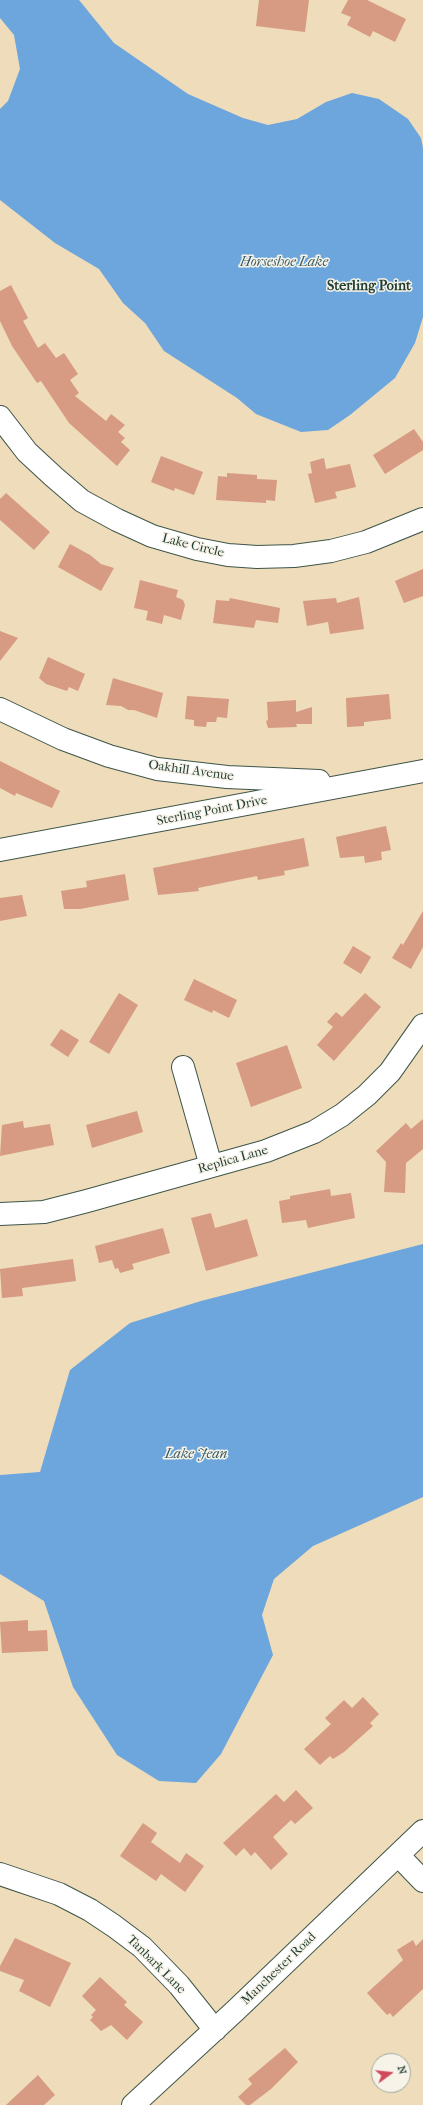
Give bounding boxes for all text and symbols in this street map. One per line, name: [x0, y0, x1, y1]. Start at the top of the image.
water label: Horseshoe Lake: [240, 255, 328, 271]
district label: Sterling Point: [327, 279, 411, 295]
street label: Lake Circle: [160, 531, 226, 561]
street label: Oakhill Avenue: [147, 757, 235, 785]
street label: Sterling Point Drive: [155, 793, 269, 829]
street label: Replica Lane: [196, 1143, 270, 1177]
water label: Lake Jean: [165, 1447, 227, 1463]
street label: Manchester Road: [238, 1929, 320, 2009]
street label: Tanbark Lane: [123, 1932, 189, 1998]
north arrow: [371, 2053, 411, 2093]
text: N: [395, 2064, 409, 2076]

